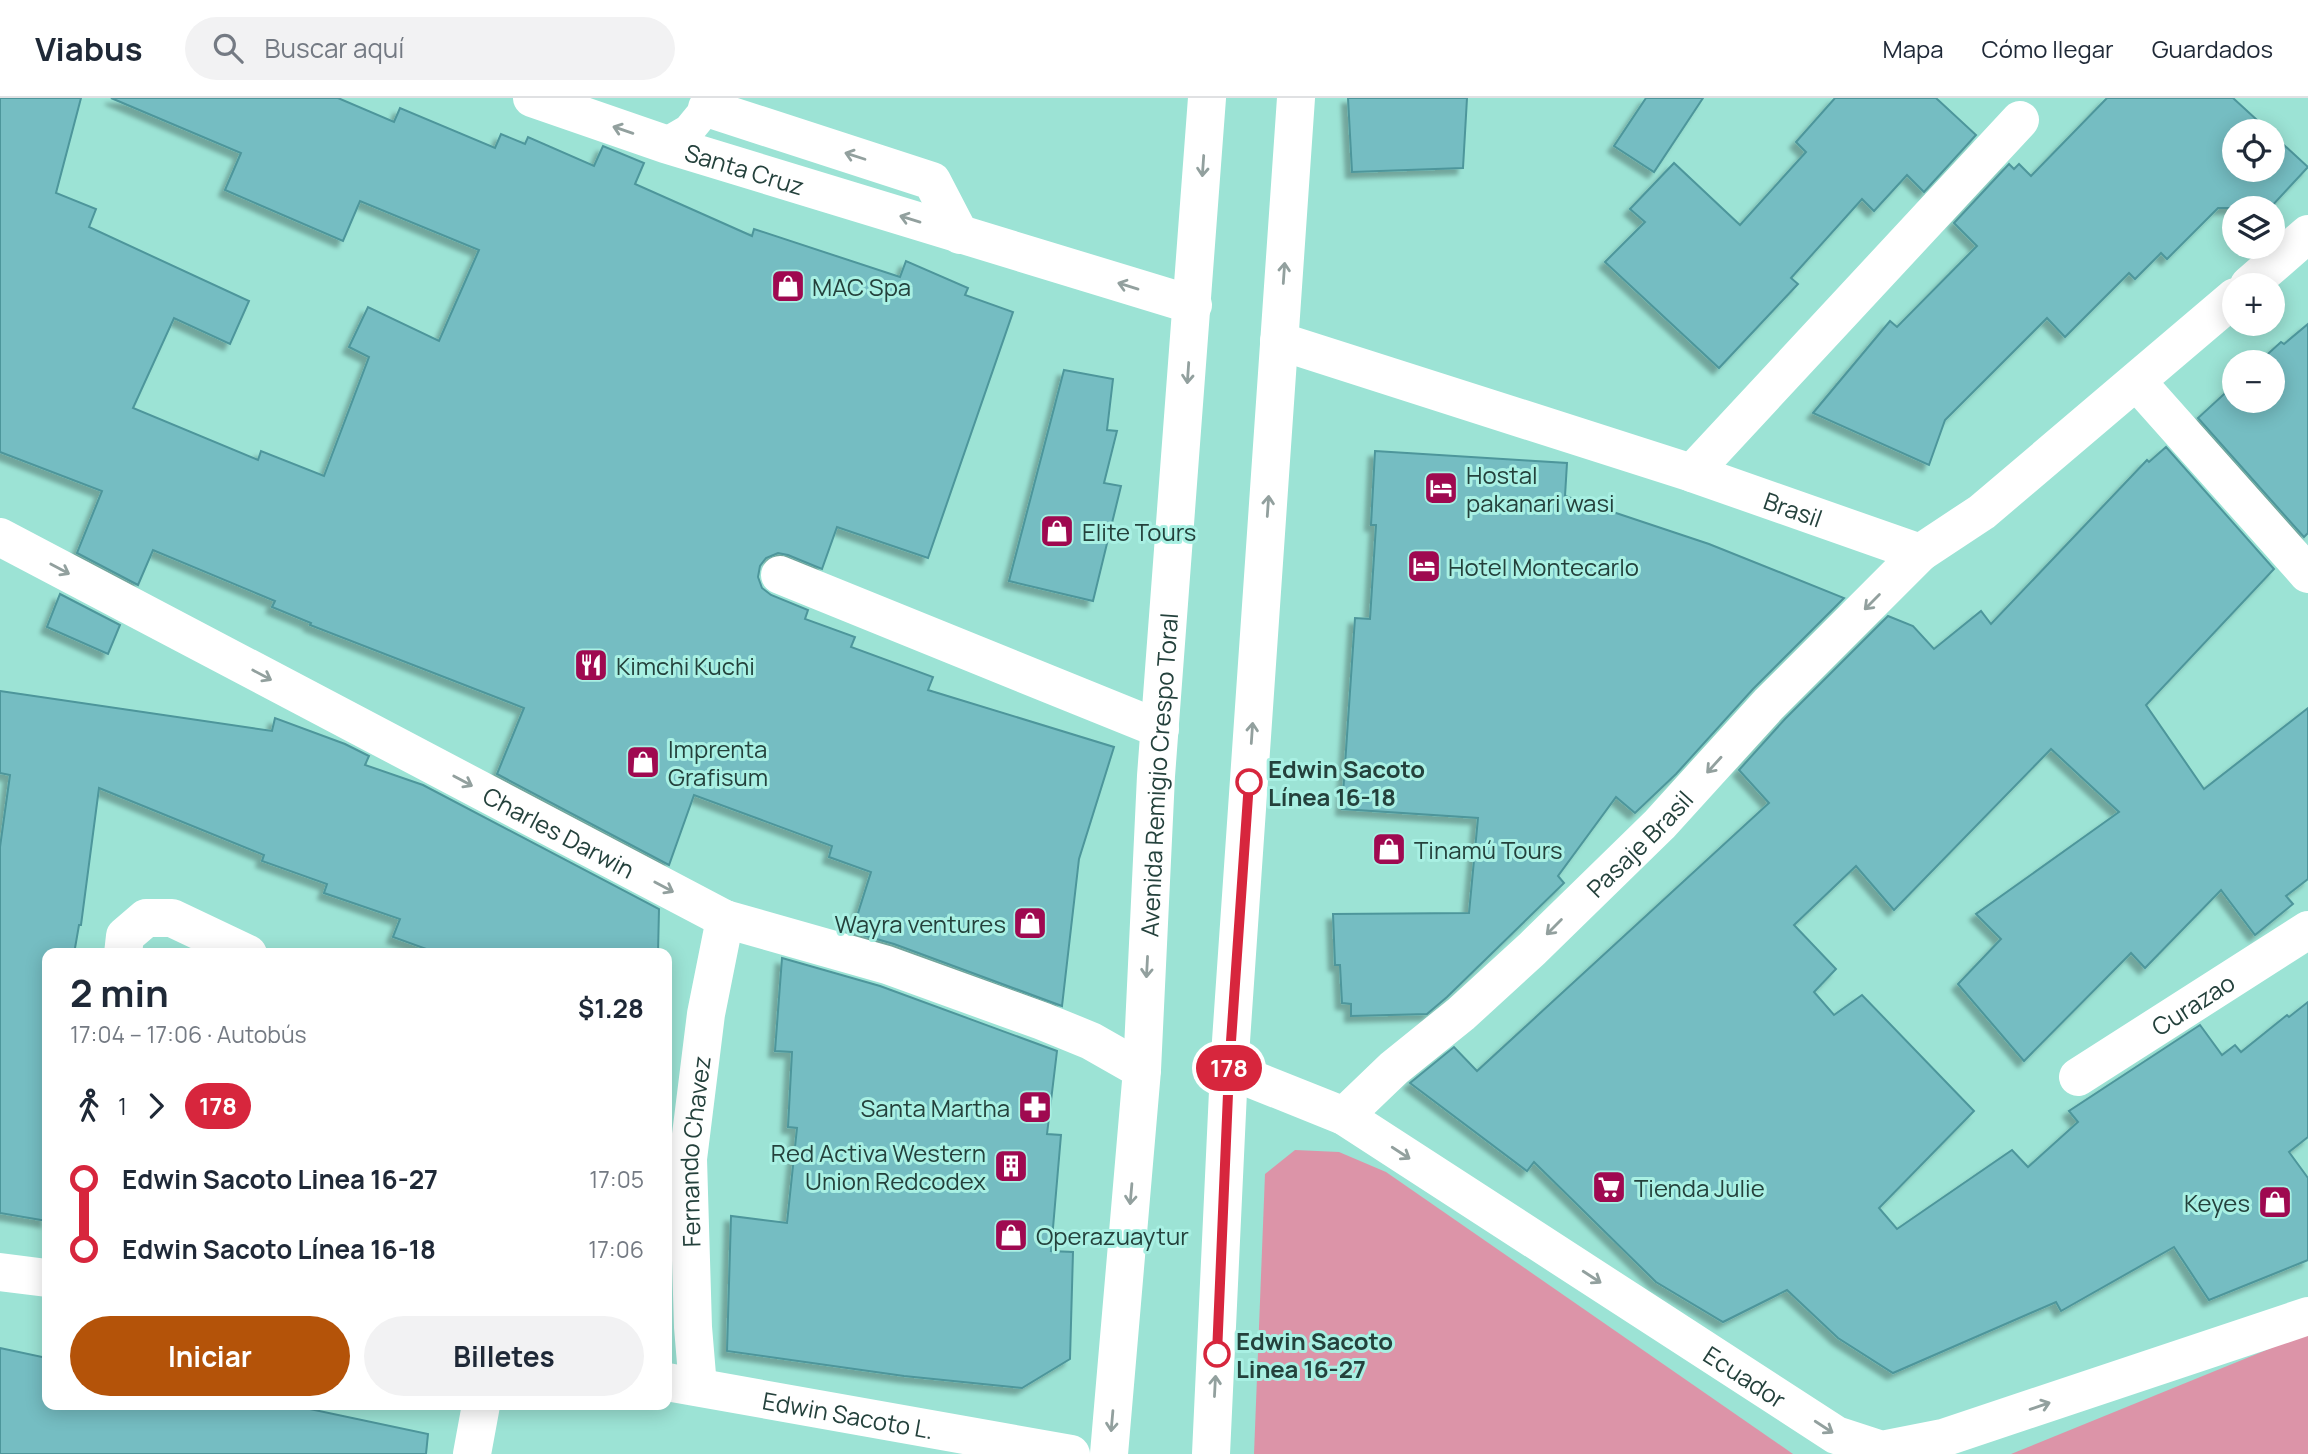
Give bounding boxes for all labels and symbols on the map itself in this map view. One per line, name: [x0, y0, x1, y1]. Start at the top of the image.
one-way arrow: [612, 123, 634, 136]
street label: Santa Cruz: [681, 135, 808, 202]
one-way arrow: [844, 149, 866, 161]
one-way arrow: [1196, 154, 1209, 177]
one-way arrow: [900, 212, 922, 225]
one-way arrow: [1278, 263, 1291, 285]
shop icon: MAC Spa: [769, 267, 807, 305]
place label: MAC Spa: [812, 270, 911, 303]
one-way arrow: [1117, 278, 1139, 291]
one-way arrow: [1181, 362, 1194, 384]
place label: Hostal pakanari wasi: [1466, 458, 1615, 519]
hotel icon: Hostal pakanari wasi: [1422, 469, 1460, 507]
street label: Brasil: [1760, 483, 1827, 534]
one-way arrow: [1262, 495, 1275, 518]
shop icon: Elite Tours: [1038, 512, 1076, 550]
place label: Elite Tours: [1082, 515, 1196, 548]
hotel icon: Hotel Montecarlo: [1405, 547, 1443, 585]
place label: Hotel Montecarlo: [1448, 550, 1639, 583]
one-way arrow: [50, 562, 70, 576]
one-way arrow: [1863, 593, 1880, 610]
street label: Avenida Remigio Crespo Toral: [1132, 612, 1185, 938]
restaurant icon: Kimchi Kuchi: [572, 646, 610, 684]
place label: Kimchi Kuchi: [616, 649, 755, 682]
one-way arrow: [251, 668, 271, 682]
one-way arrow: [1246, 722, 1259, 745]
place label: Imprenta Grafisum: [668, 732, 768, 793]
shop icon: Imprenta Grafisum: [624, 743, 662, 781]
place label: Edwin Sacoto Línea 16-18: [1268, 752, 1425, 813]
one-way arrow: [1705, 756, 1722, 773]
marker: Edwin Sacoto Línea 16-18: [1236, 769, 1262, 795]
one-way arrow: [452, 775, 473, 788]
street label: Charles Darwin: [478, 778, 641, 885]
street label: Pasaje Brasil: [1579, 783, 1699, 904]
shop icon: Tinamú Tours: [1370, 830, 1408, 868]
place label: Tinamú Tours: [1414, 833, 1563, 866]
one-way arrow: [653, 881, 674, 894]
shop icon: Wayra ventures: [1011, 904, 1049, 942]
place label: Wayra ventures: [835, 907, 1006, 940]
one-way arrow: [1546, 919, 1563, 936]
one-way arrow: [1140, 955, 1153, 978]
street label: Curazao: [2145, 965, 2240, 1043]
line badge: 178: [1189, 1045, 1269, 1091]
street label: Fernando Chavez: [671, 1054, 717, 1248]
pharmacy icon: Santa Martha: [1016, 1088, 1054, 1126]
place label: Santa Martha: [861, 1091, 1010, 1124]
place label: Red Activa Western Union Redcodex: [771, 1136, 986, 1197]
one-way arrow: [1391, 1145, 1410, 1160]
building icon: Red Activa Western Union Redcodex: [992, 1147, 1030, 1185]
supermarket icon: Tienda Julie: [1590, 1168, 1628, 1206]
place label: Tienda Julie: [1634, 1171, 1765, 1204]
one-way arrow: [1124, 1182, 1137, 1205]
shop icon: Keyes: [2256, 1183, 2294, 1221]
place label: Keyes: [2184, 1186, 2250, 1219]
shop icon: Operazuaytur: [992, 1216, 1030, 1254]
place label: Operazuaytur: [1036, 1219, 1189, 1252]
one-way arrow: [1582, 1269, 1601, 1284]
place label: Edwin Sacoto Linea 16-27: [1236, 1324, 1393, 1385]
street label: Ecuador: [1698, 1337, 1793, 1415]
marker: Edwin Sacoto Linea 16-27: [1204, 1341, 1230, 1367]
one-way arrow: [1209, 1375, 1222, 1398]
street label: Edwin Sacoto L.: [760, 1383, 936, 1446]
one-way arrow: [2029, 1399, 2051, 1411]
one-way arrow: [1105, 1409, 1118, 1431]
one-way arrow: [1814, 1420, 1833, 1434]

